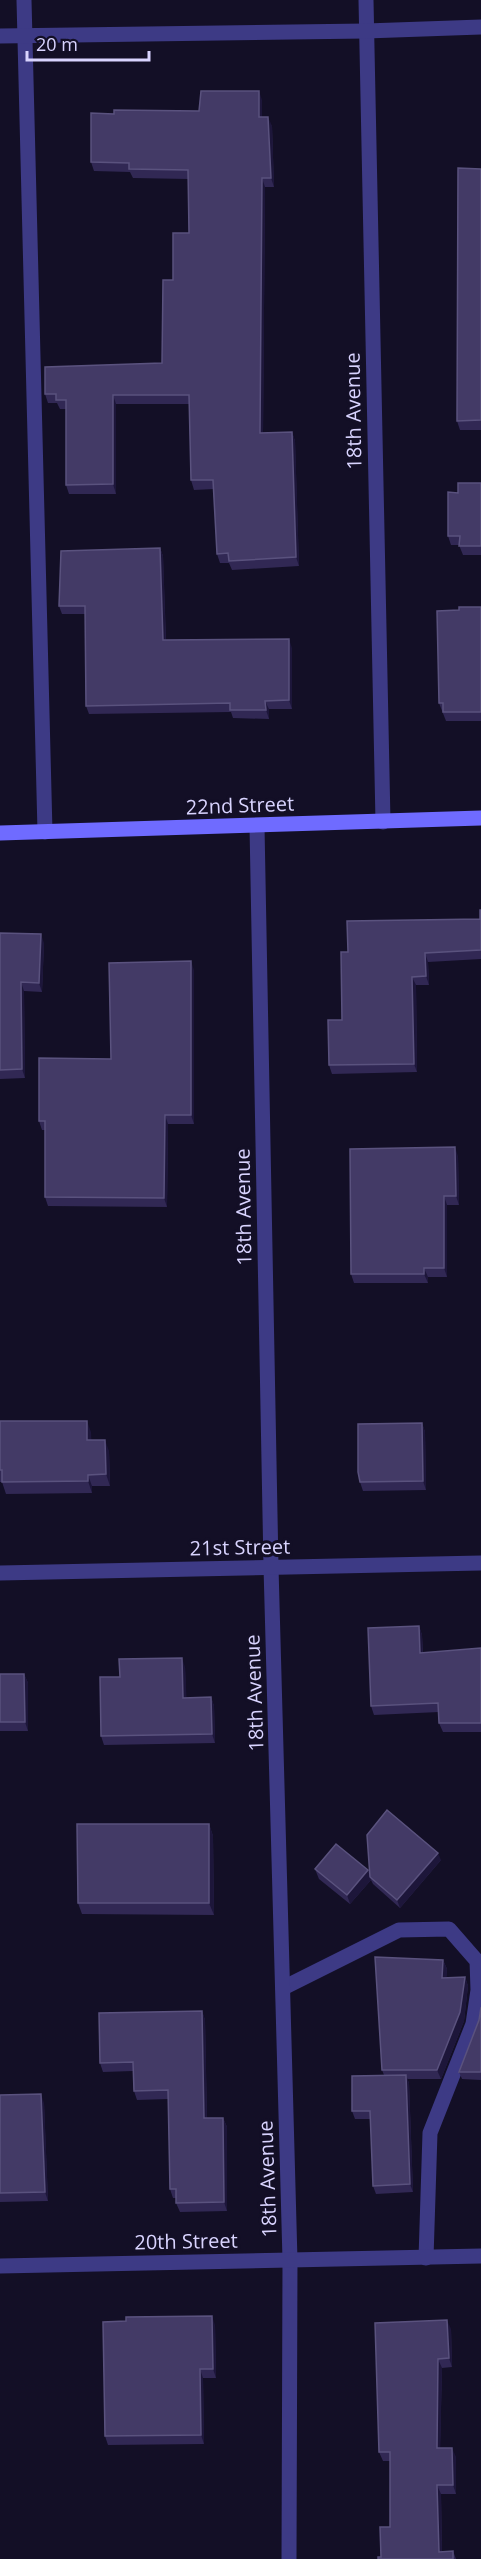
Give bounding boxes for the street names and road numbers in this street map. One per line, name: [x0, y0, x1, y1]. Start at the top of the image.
street label: 18th Avenue: [338, 352, 368, 470]
street label: 22nd Street: [185, 790, 295, 820]
street label: 18th Avenue: [228, 1148, 258, 1266]
street label: 21st Street: [189, 1533, 291, 1561]
street label: 18th Avenue: [238, 1634, 270, 1752]
street label: 18th Avenue: [251, 2120, 283, 2238]
street label: 20th Street: [134, 2227, 238, 2255]

